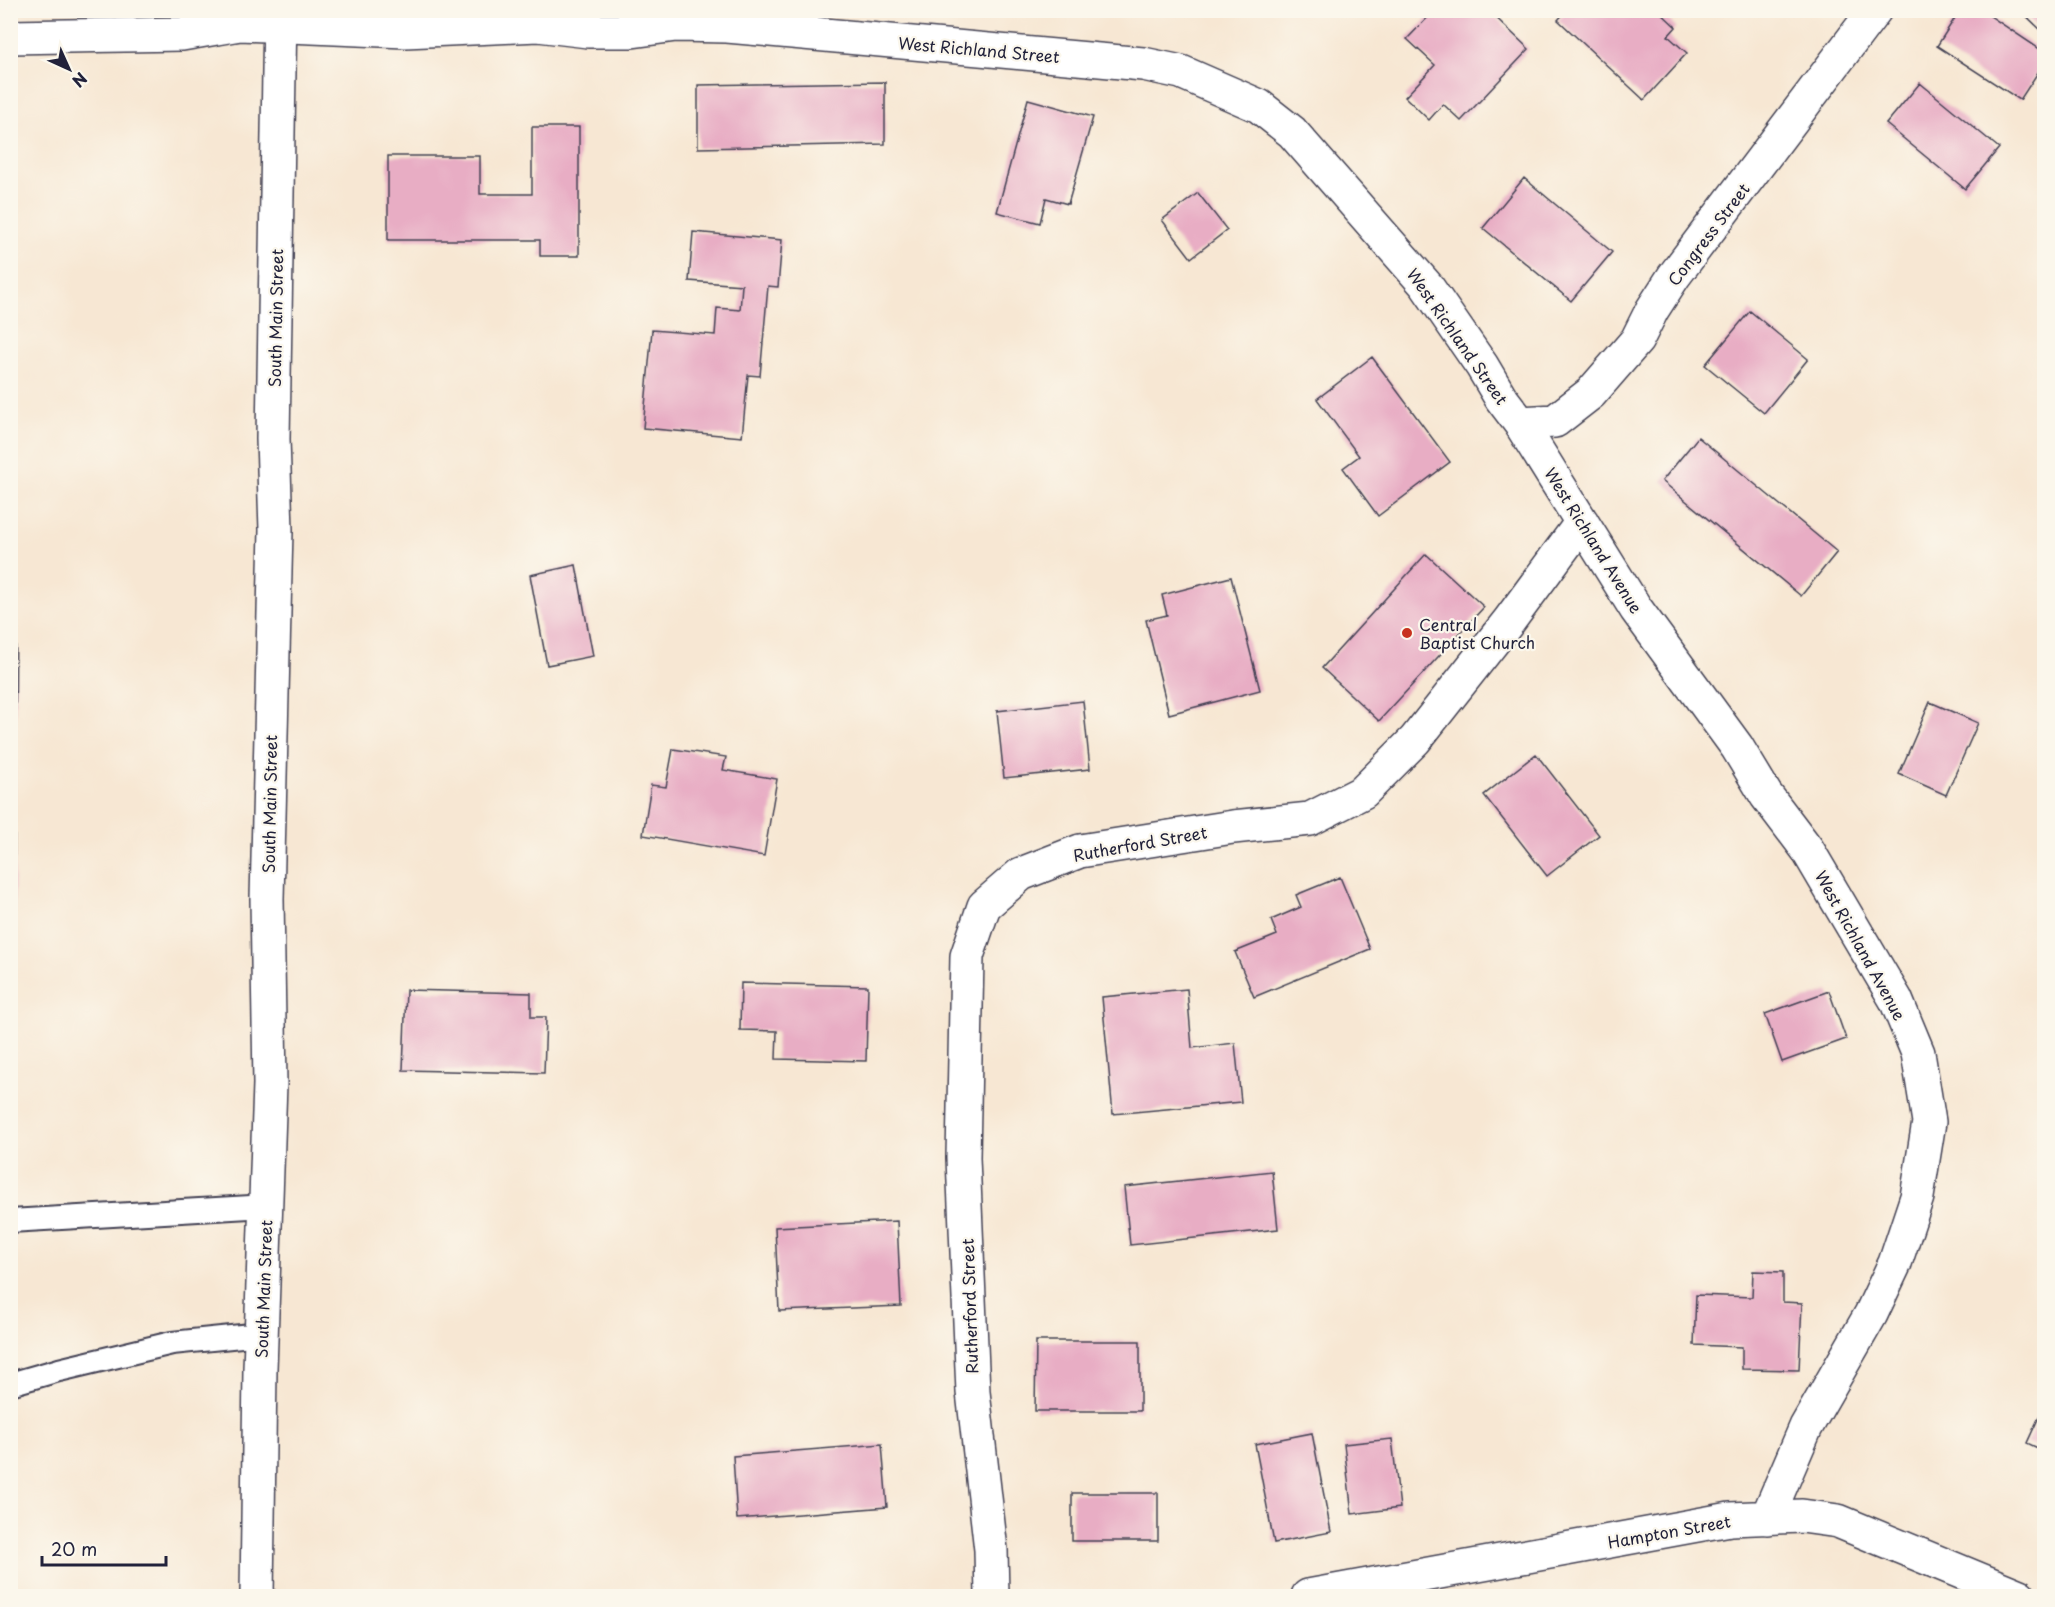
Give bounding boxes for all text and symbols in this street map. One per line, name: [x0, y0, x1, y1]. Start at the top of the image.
street label: West Richland Street: [897, 30, 1061, 68]
north arrow: [39, 39, 99, 99]
text: N: [67, 67, 93, 93]
street label: Congress Street: [1661, 177, 1755, 290]
street label: South Main Street: [262, 249, 288, 387]
street label: West Richland Street: [1402, 263, 1514, 410]
street label: West Richland Avenue: [1539, 462, 1649, 618]
place label: Central Baptist Church: [1419, 612, 1535, 654]
marker: Central Baptist Church: [1400, 626, 1414, 640]
street label: South Main Street: [256, 735, 282, 873]
street label: Rutherford Street: [1071, 819, 1209, 867]
street label: West Richland Avenue: [1810, 866, 1912, 1024]
street label: South Main Street: [249, 1220, 277, 1358]
street label: Rutherford Street: [955, 1237, 983, 1374]
street label: Hampton Street: [1606, 1508, 1733, 1554]
scale bar: [42, 1529, 166, 1567]
text: 20 m: [51, 1535, 97, 1562]

